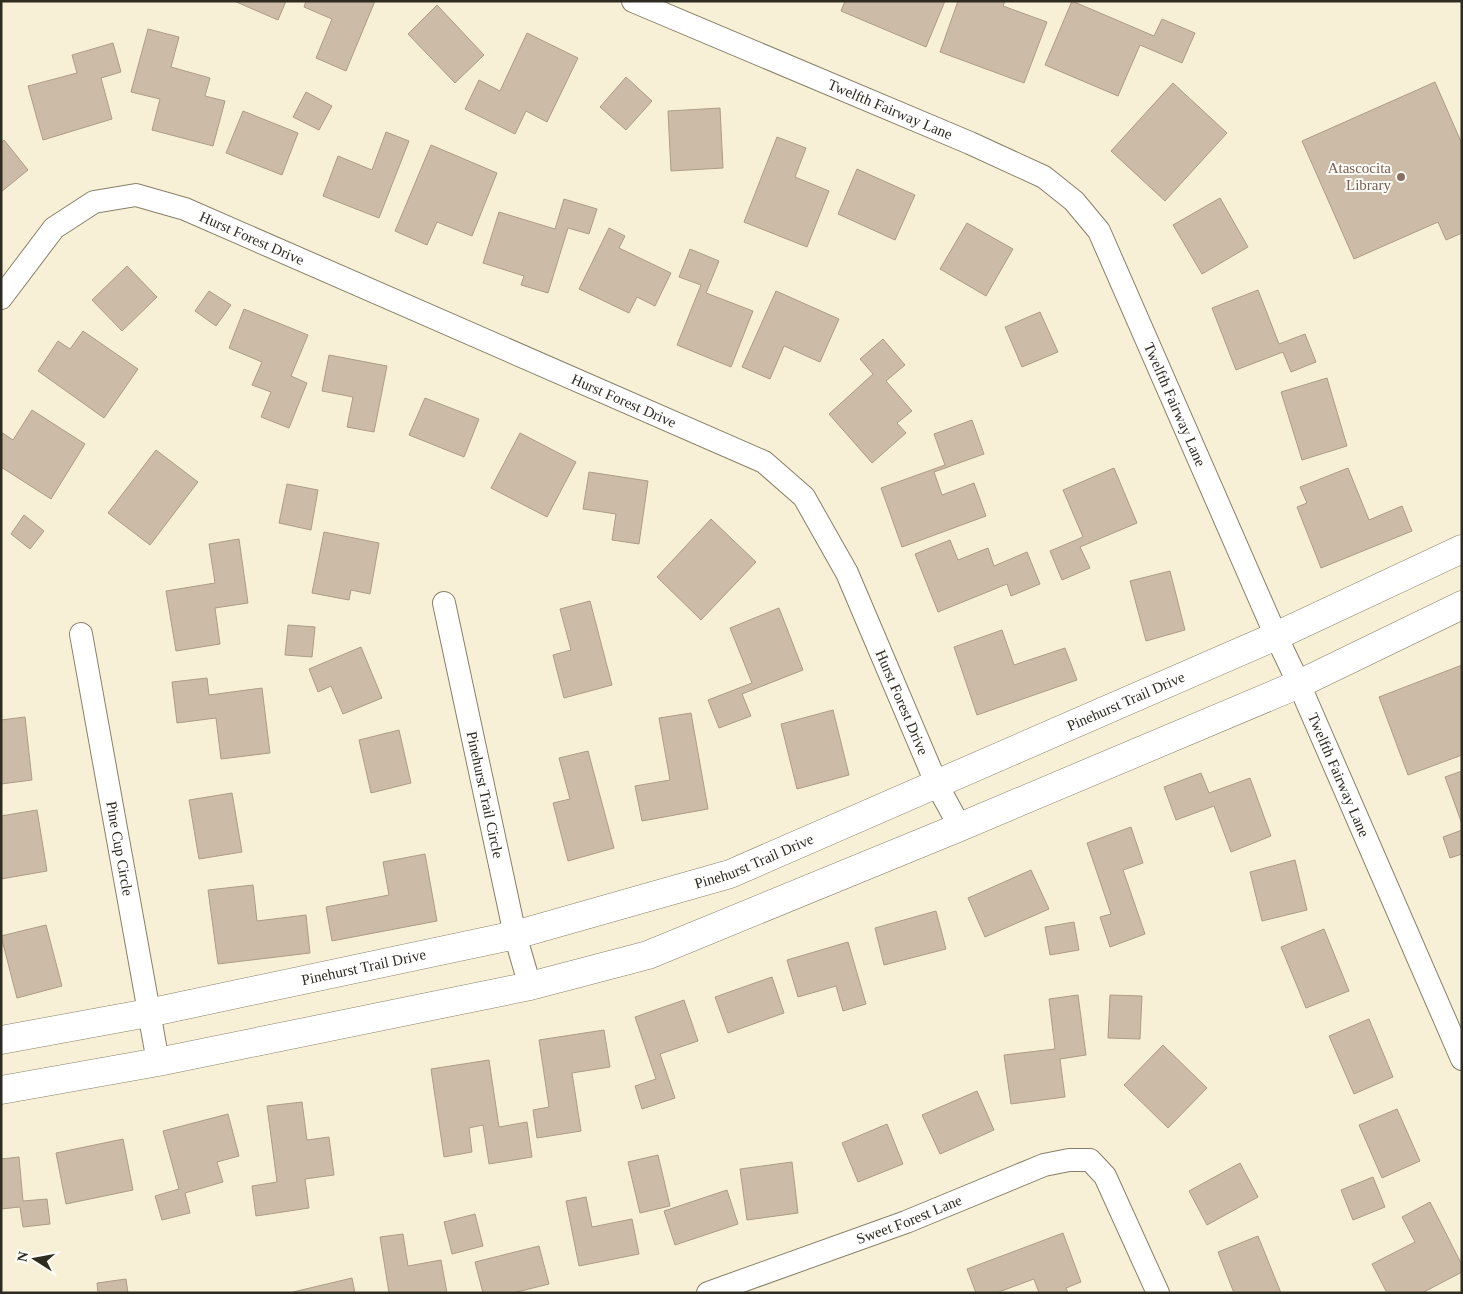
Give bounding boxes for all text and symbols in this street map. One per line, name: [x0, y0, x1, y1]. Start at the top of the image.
street label: Twelfth Fairway Lane: [826, 76, 955, 143]
place label: Atascocita Library: [1328, 160, 1391, 193]
marker: Atascocita Library: [1395, 171, 1407, 183]
street label: Hurst Forest Drive: [197, 208, 307, 268]
street label: Twelfth Fairway Lane: [1141, 340, 1209, 469]
street label: Hurst Forest Drive: [569, 371, 679, 431]
street label: Hurst Forest Drive: [873, 647, 931, 758]
street label: Pinehurst Trail Drive: [1065, 669, 1187, 734]
street label: Twelfth Fairway Lane: [1305, 711, 1373, 840]
street label: Pinehurst Trail Circle: [464, 730, 506, 860]
street label: Pine Cup Circle: [103, 800, 136, 897]
street label: Pinehurst Trail Drive: [693, 830, 816, 892]
street label: Pinehurst Trail Drive: [300, 946, 428, 988]
street label: Sweet Forest Lane: [854, 1192, 964, 1247]
north arrow: [10, 1234, 60, 1284]
text: N: [14, 1250, 31, 1263]

